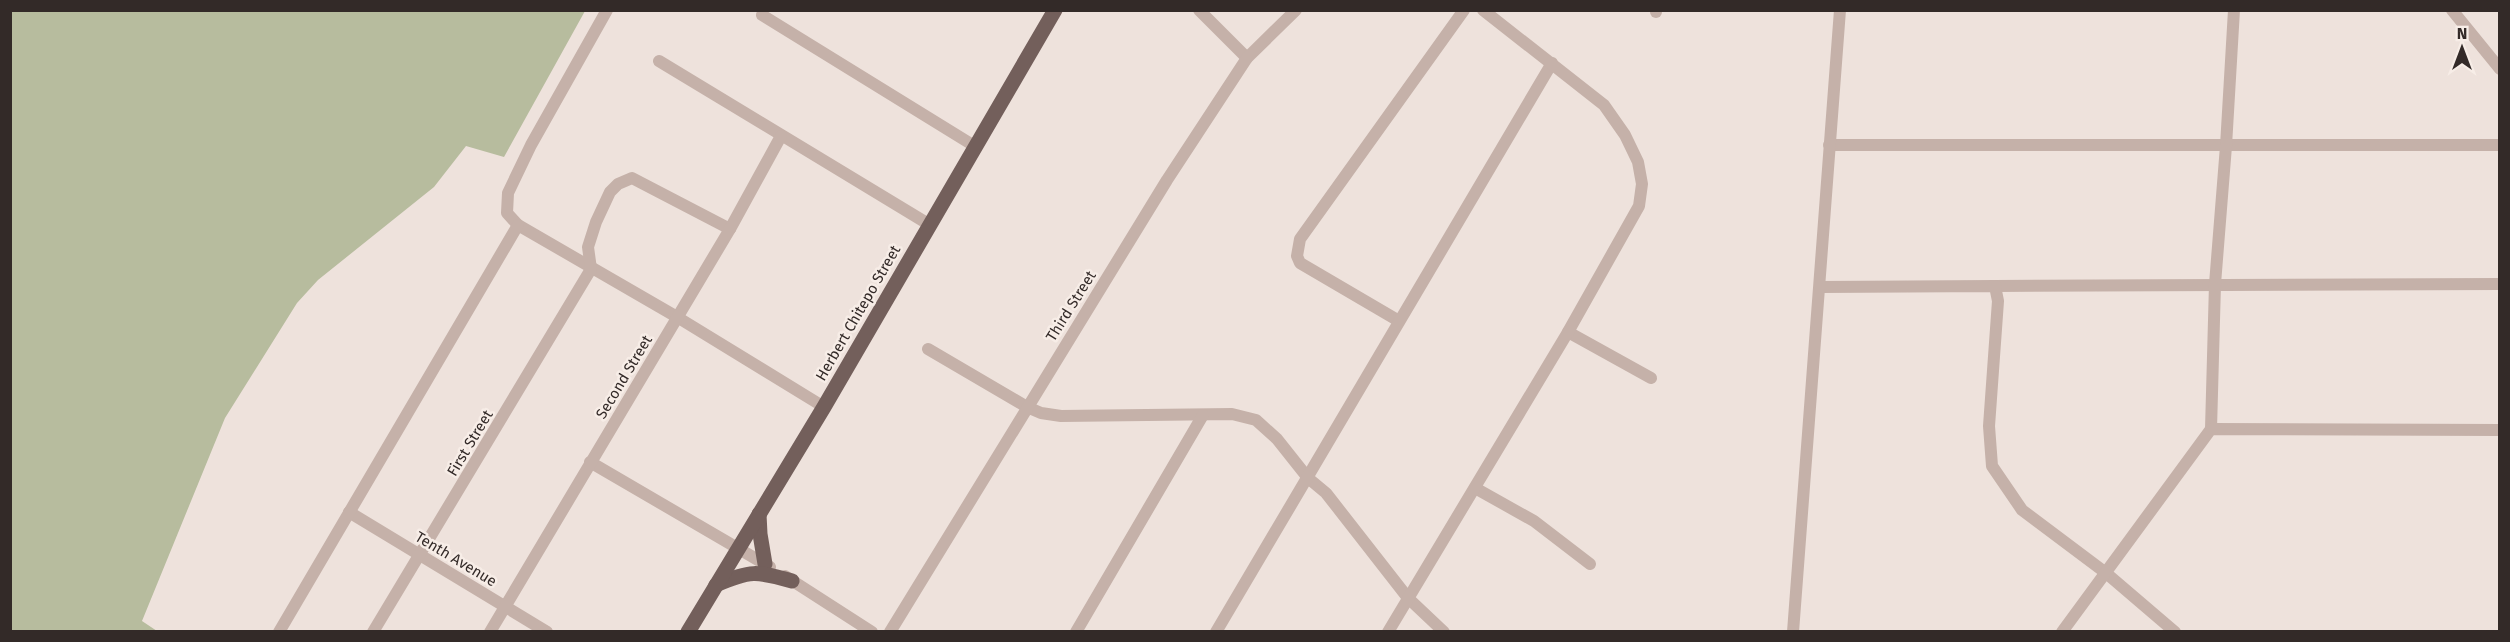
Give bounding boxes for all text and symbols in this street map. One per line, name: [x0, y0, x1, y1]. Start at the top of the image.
north arrow: [2432, 18, 2492, 78]
text: N: [2457, 24, 2467, 43]
street label: Herbert Chitepo Street: [812, 242, 904, 384]
street label: Third Street: [1042, 267, 1100, 345]
street label: Second Street: [592, 331, 656, 422]
street label: First Street: [443, 406, 497, 479]
street label: Tenth Avenue: [412, 528, 500, 590]

